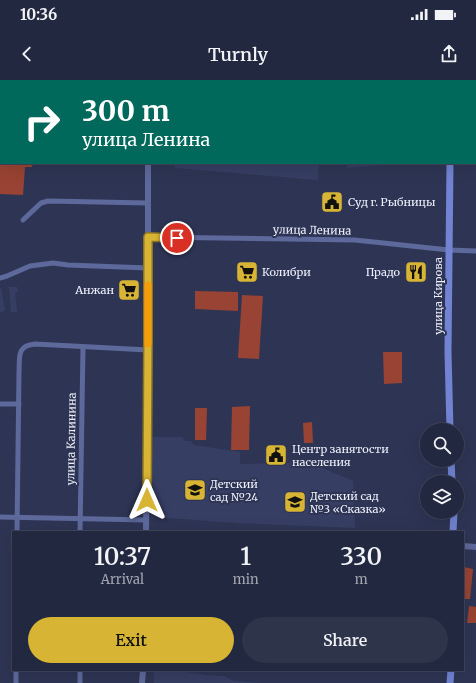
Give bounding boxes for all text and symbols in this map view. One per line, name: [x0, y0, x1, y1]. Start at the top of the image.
text: 10:36: [20, 5, 57, 24]
icon: back: [16, 43, 38, 65]
text: Turnly: [208, 43, 268, 66]
icon: share: [438, 43, 460, 65]
text: 300 m: [82, 93, 170, 129]
icon: right: [16, 96, 68, 148]
text: улица Ленина: [82, 128, 210, 151]
public building icon: Суд г. Рыбницы: [319, 189, 345, 215]
place label: Суд г. Рыбницы: [348, 195, 436, 209]
pin: [160, 221, 194, 255]
street label: улица Ленина: [273, 222, 351, 238]
icon: arrive: [166, 227, 188, 249]
street label: улица Кирова: [431, 257, 445, 335]
supermarket icon: Колибри: [234, 259, 260, 285]
restaurant icon: Прадо: [403, 259, 429, 285]
place label: Колибри: [262, 265, 311, 279]
place label: Прадо: [366, 265, 401, 279]
supermarket icon: Анжан: [116, 277, 142, 303]
place label: Анжан: [74, 283, 114, 297]
street label: улица Калинина: [63, 392, 79, 486]
map controls: [420, 423, 464, 519]
button: search: [420, 423, 464, 467]
public building icon: Центр занятости населения: [263, 442, 289, 468]
place label: Центр занятости населения: [292, 442, 389, 469]
button: layers: [420, 475, 464, 519]
school or university icon: Детский сад №24: [182, 477, 208, 503]
place label: Детский сад №24: [210, 477, 258, 504]
position arrow: [126, 479, 168, 521]
school or university icon: Детский сад №3 «Сказка»: [282, 489, 308, 515]
place label: Детский сад №3 «Сказка»: [310, 489, 386, 516]
text: 10:37: [94, 541, 151, 572]
text: 1: [240, 541, 251, 572]
text: 330: [340, 541, 382, 572]
text: Arrival: [101, 571, 144, 588]
text: min: [233, 571, 259, 588]
text: m: [355, 571, 368, 588]
button: Exit: [28, 617, 234, 663]
button: Share: [242, 617, 448, 663]

